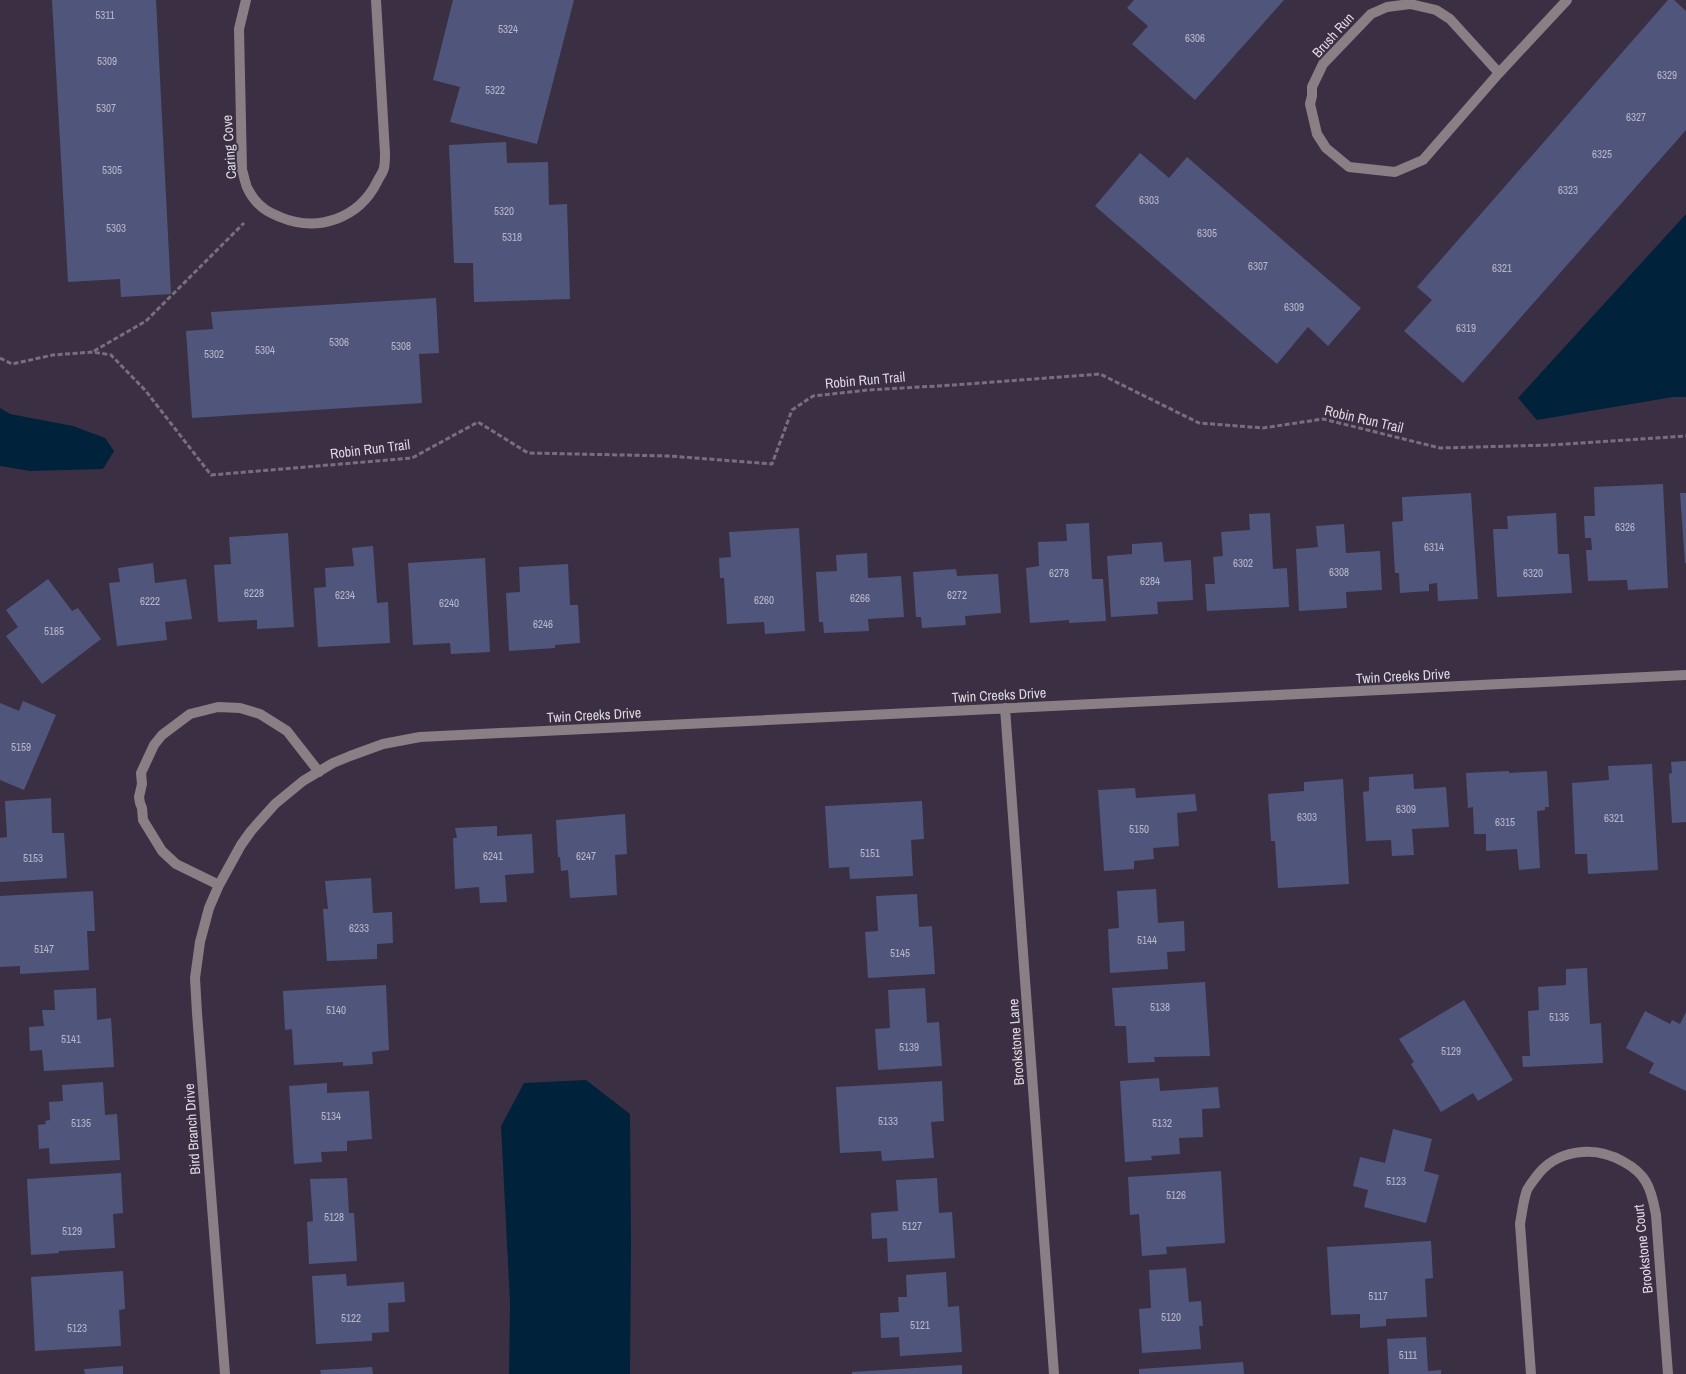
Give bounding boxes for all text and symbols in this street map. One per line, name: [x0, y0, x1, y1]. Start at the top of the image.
house number: 5311: [95, 8, 115, 22]
street label: Brush Run: [1308, 9, 1358, 61]
house number: 5324: [498, 22, 518, 36]
house number: 6306: [1185, 31, 1205, 45]
house number: 5309: [97, 54, 117, 68]
house number: 6329: [1657, 68, 1677, 82]
house number: 5322: [485, 83, 505, 97]
house number: 5307: [96, 101, 116, 115]
house number: 6327: [1626, 110, 1646, 124]
street label: Caring Cove: [218, 114, 240, 180]
house number: 6325: [1592, 147, 1612, 161]
house number: 5305: [102, 163, 122, 177]
house number: 6323: [1558, 183, 1578, 197]
house number: 6303: [1139, 193, 1159, 207]
house number: 5320: [494, 204, 514, 218]
house number: 5303: [106, 221, 126, 235]
house number: 6305: [1197, 226, 1217, 240]
house number: 5318: [502, 230, 522, 244]
house number: 6307: [1248, 259, 1268, 273]
house number: 6321: [1492, 261, 1512, 275]
house number: 6309: [1284, 300, 1304, 314]
house number: 6319: [1456, 321, 1476, 335]
house number: 5306: [329, 335, 349, 349]
house number: 5308: [391, 339, 411, 353]
house number: 5304: [255, 343, 275, 357]
house number: 5302: [204, 347, 224, 361]
street label: Robin Run Trail: [824, 368, 906, 392]
street label: Robin Run Trail: [1323, 401, 1405, 437]
street label: Robin Run Trail: [329, 435, 411, 463]
house number: 6326: [1615, 520, 1635, 534]
house number: 6314: [1424, 540, 1444, 554]
house number: 6302: [1233, 556, 1253, 570]
house number: 6308: [1329, 565, 1349, 579]
house number: 6278: [1049, 566, 1069, 580]
house number: 6320: [1523, 566, 1543, 580]
house number: 6284: [1140, 574, 1160, 588]
house number: 6228: [244, 586, 264, 600]
house number: 6234: [335, 588, 355, 602]
house number: 6272: [947, 588, 967, 602]
house number: 6266: [850, 591, 870, 605]
house number: 6260: [754, 593, 774, 607]
house number: 6222: [140, 594, 160, 608]
house number: 6240: [439, 596, 459, 610]
house number: 6246: [533, 617, 553, 631]
house number: 5165: [44, 624, 64, 638]
street label: Twin Creeks Drive: [1355, 665, 1451, 687]
street label: Twin Creeks Drive: [951, 684, 1047, 706]
street label: Twin Creeks Drive: [546, 704, 642, 726]
house number: 5159: [11, 740, 31, 754]
house number: 6309: [1396, 802, 1416, 816]
house number: 6303: [1297, 810, 1317, 824]
house number: 6321: [1604, 811, 1624, 825]
house number: 6315: [1495, 815, 1515, 829]
house number: 5150: [1129, 822, 1149, 836]
house number: 5151: [860, 846, 880, 860]
house number: 6241: [483, 849, 503, 863]
house number: 6247: [576, 849, 596, 863]
house number: 5153: [23, 851, 43, 865]
house number: 6233: [349, 921, 369, 935]
house number: 5144: [1137, 933, 1157, 947]
house number: 5147: [34, 942, 54, 956]
house number: 5145: [890, 946, 910, 960]
street label: Brookstone Lane: [1004, 998, 1028, 1086]
house number: 5138: [1150, 1000, 1170, 1014]
house number: 5140: [326, 1003, 346, 1017]
house number: 5135: [1549, 1010, 1569, 1024]
house number: 5141: [61, 1032, 81, 1046]
house number: 5139: [899, 1040, 919, 1054]
house number: 5129: [1441, 1044, 1461, 1058]
street label: Bird Branch Drive: [180, 1083, 204, 1175]
house number: 5134: [321, 1109, 341, 1123]
house number: 5133: [878, 1114, 898, 1128]
house number: 5135: [71, 1116, 91, 1130]
house number: 5132: [1152, 1116, 1172, 1130]
house number: 5123: [1386, 1174, 1406, 1188]
house number: 5126: [1166, 1188, 1186, 1202]
street label: Brookstone Court: [1629, 1204, 1657, 1294]
house number: 5128: [324, 1210, 344, 1224]
house number: 5127: [902, 1219, 922, 1233]
house number: 5129: [62, 1224, 82, 1238]
house number: 5117: [1368, 1289, 1388, 1303]
house number: 5120: [1161, 1310, 1181, 1324]
house number: 5122: [341, 1311, 361, 1325]
house number: 5121: [910, 1318, 930, 1332]
house number: 5123: [67, 1321, 87, 1335]
house number: 5111: [1399, 1348, 1417, 1362]

